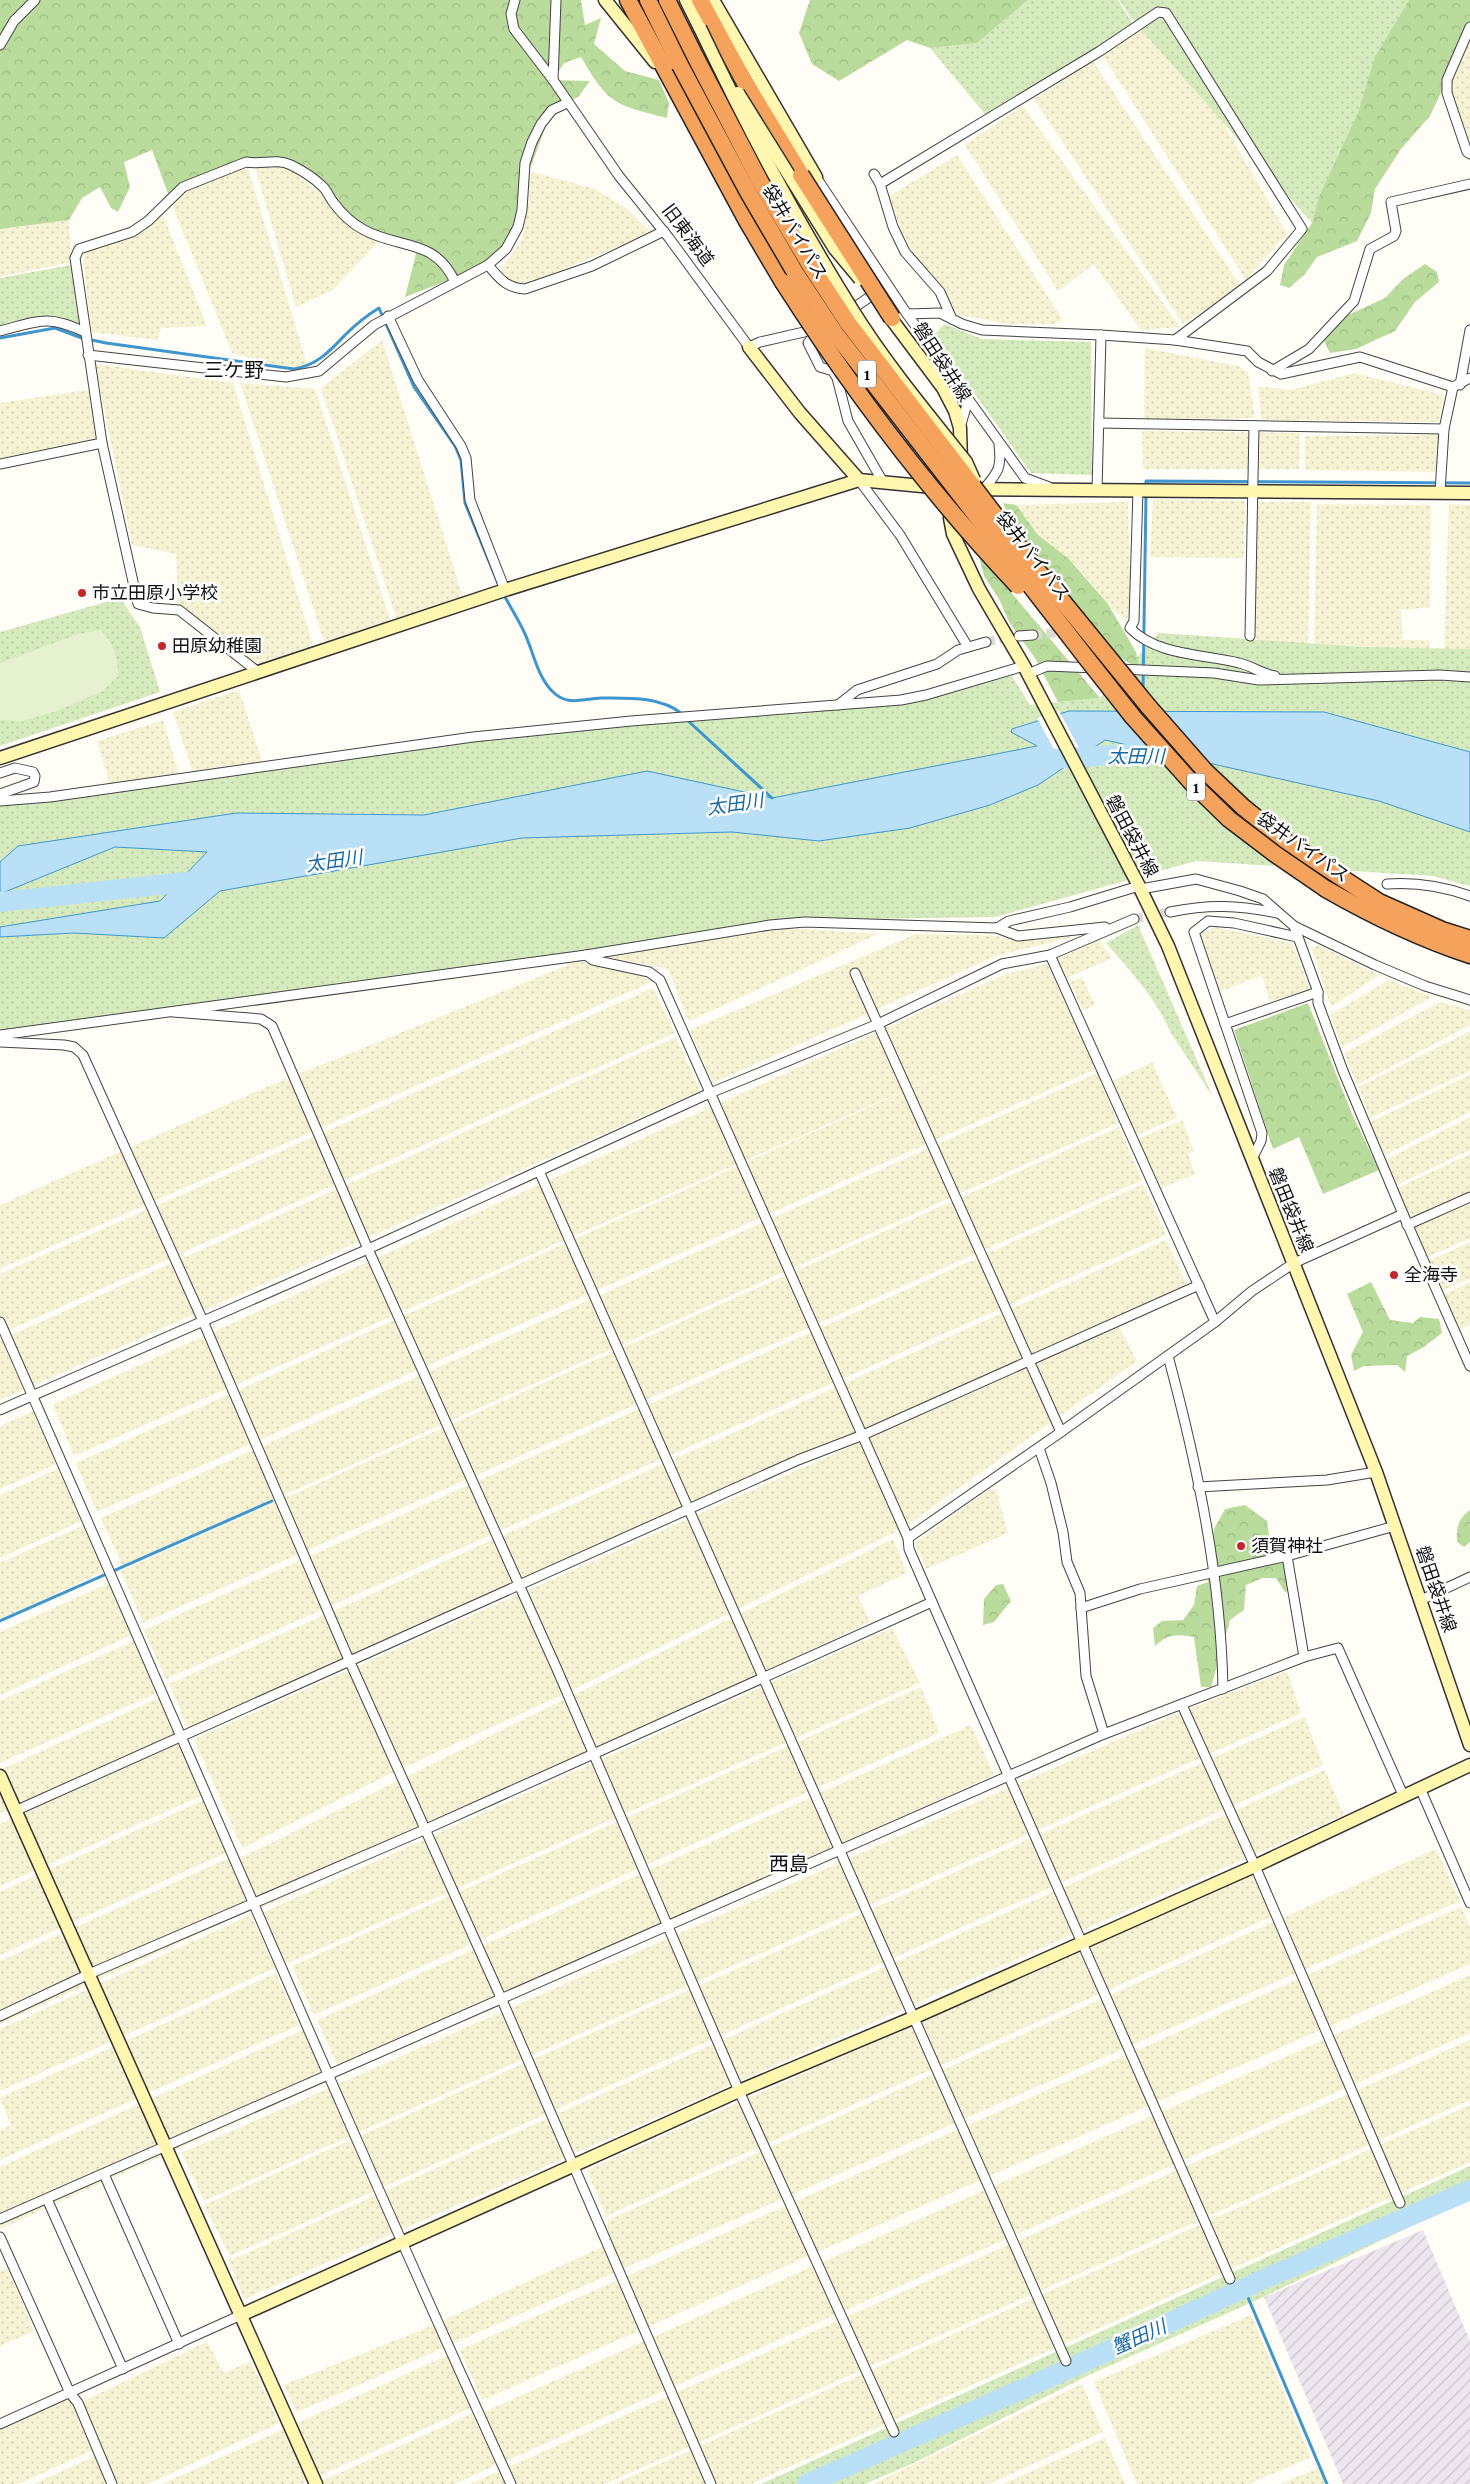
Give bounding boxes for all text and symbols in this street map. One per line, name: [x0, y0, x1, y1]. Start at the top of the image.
street label: 袋井バイパス: [759, 181, 831, 283]
street label: 旧東海道: [658, 200, 718, 270]
street label: 磐田袋井線: [909, 319, 975, 405]
district label: 三ケ野: [204, 359, 264, 381]
road number: 1: [858, 360, 876, 388]
street label: 袋井バイパス: [992, 507, 1074, 605]
place label: 市立田原小学校: [92, 583, 218, 603]
marker: 市立田原小学校: [76, 587, 88, 599]
place label: 田原幼稚園: [172, 636, 262, 656]
marker: 田原幼稚園: [156, 640, 168, 652]
water label: 太田川: [1107, 746, 1166, 767]
road number: 1: [1187, 774, 1205, 800]
water label: 太田川: [705, 789, 767, 818]
street label: 磐田袋井線: [1102, 792, 1162, 880]
street label: 袋井バイパス: [1253, 808, 1353, 886]
water label: 太田川: [304, 846, 366, 875]
street label: 磐田袋井線: [1265, 1165, 1317, 1255]
place label: 全海寺: [1404, 1265, 1458, 1285]
marker: 全海寺: [1388, 1269, 1400, 1281]
place label: 須賀神社: [1251, 1536, 1323, 1556]
marker: 須賀神社: [1235, 1540, 1247, 1552]
street label: 磐田袋井線: [1412, 1543, 1460, 1635]
district label: 西島: [769, 1853, 809, 1875]
water label: 蟹田川: [1109, 2315, 1171, 2358]

